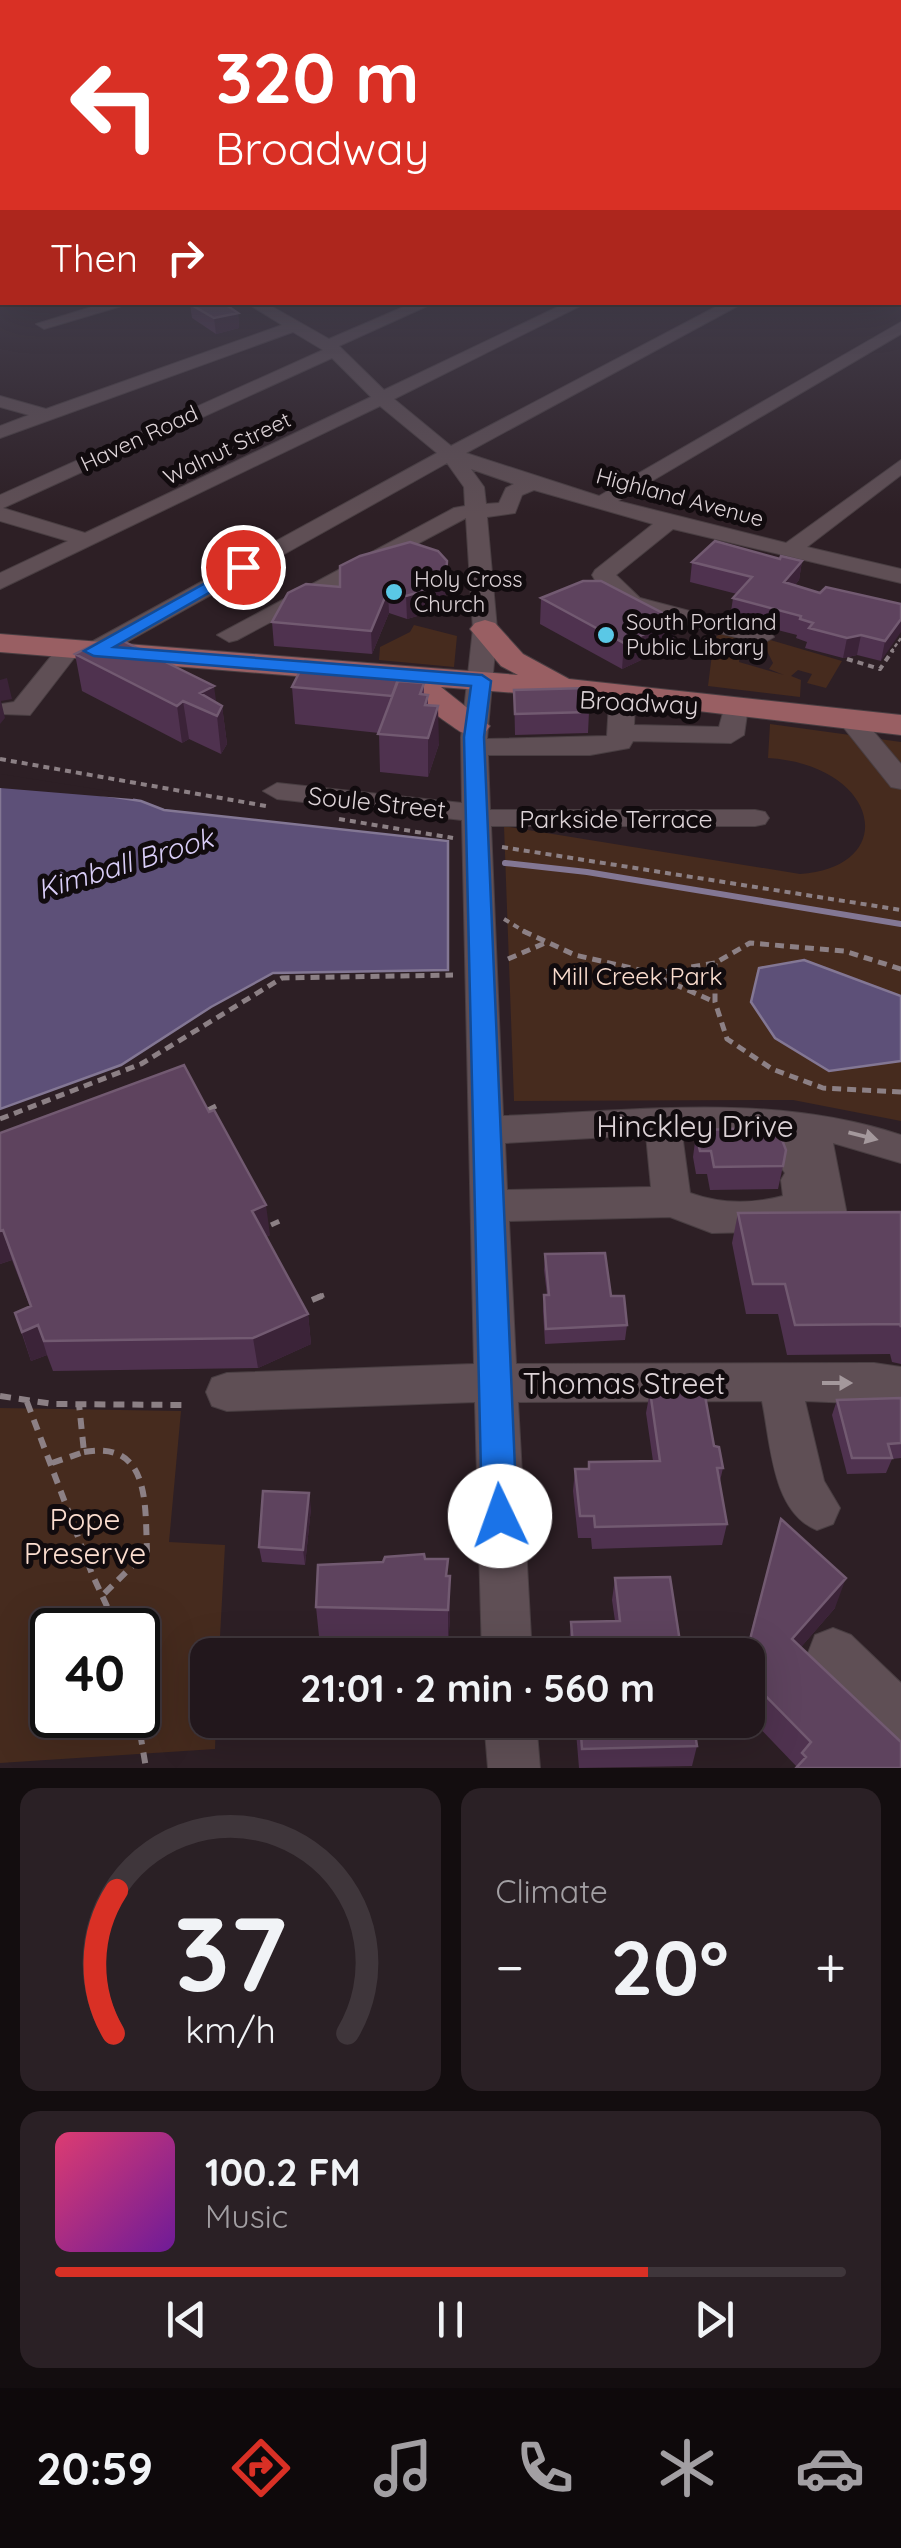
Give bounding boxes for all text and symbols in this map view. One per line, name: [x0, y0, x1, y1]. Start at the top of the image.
text: 320 m: [215, 33, 420, 121]
icon: left: [50, 40, 180, 170]
text: Broadway: [215, 120, 429, 176]
icon: right: [158, 230, 213, 285]
text: Then: [50, 234, 138, 282]
street label: Haven Road: [76, 399, 202, 477]
street label: Walnut Street: [159, 405, 295, 491]
street label: Highland Avenue: [593, 461, 767, 533]
pin: [201, 525, 286, 610]
icon: arrive: [216, 540, 271, 595]
place label: Holy Cross Church: [414, 565, 523, 618]
marker: Holy Cross Church: [383, 581, 405, 603]
place label: South Portland Public Library: [626, 608, 777, 661]
marker: South Portland Public Library: [595, 624, 617, 646]
street label: Broadway: [579, 683, 699, 721]
street label: Soule Street: [307, 779, 447, 825]
street label: Parkside Terrace: [519, 803, 713, 834]
water label: Kimball Brook: [33, 819, 220, 906]
park label: Mill Creek Park: [551, 960, 723, 991]
street label: Hinckley Drive: [596, 1107, 794, 1145]
one-way arrow: [848, 1128, 879, 1144]
street label: Thomas Street: [522, 1364, 726, 1402]
one-way arrow: [822, 1374, 854, 1390]
position arrow: [448, 1464, 552, 1568]
park label: Pope Preserve: [24, 1500, 146, 1572]
speed limit sign: 40: [30, 1608, 160, 1738]
text: 21:01 · 2 min · 560 m: [300, 1664, 655, 1712]
text: Climate: [496, 1871, 608, 1911]
text: 37: [174, 1887, 287, 2017]
text: 20°: [610, 1920, 729, 2014]
text: −: [496, 1932, 524, 2001]
text: +: [815, 1932, 846, 2001]
text: km/h: [185, 2007, 276, 2052]
text: 100.2 FM: [205, 2148, 361, 2196]
text: Music: [205, 2196, 288, 2236]
icon: previous: [159, 2292, 214, 2347]
icon: pause: [423, 2292, 478, 2347]
icon: next: [687, 2292, 742, 2347]
icon: directions: [226, 2433, 296, 2503]
icon: music: [368, 2433, 438, 2503]
icon: phone: [510, 2433, 580, 2503]
icon: climate: [652, 2433, 722, 2503]
icon: car: [795, 2433, 865, 2503]
text: 20:59: [36, 2440, 153, 2496]

